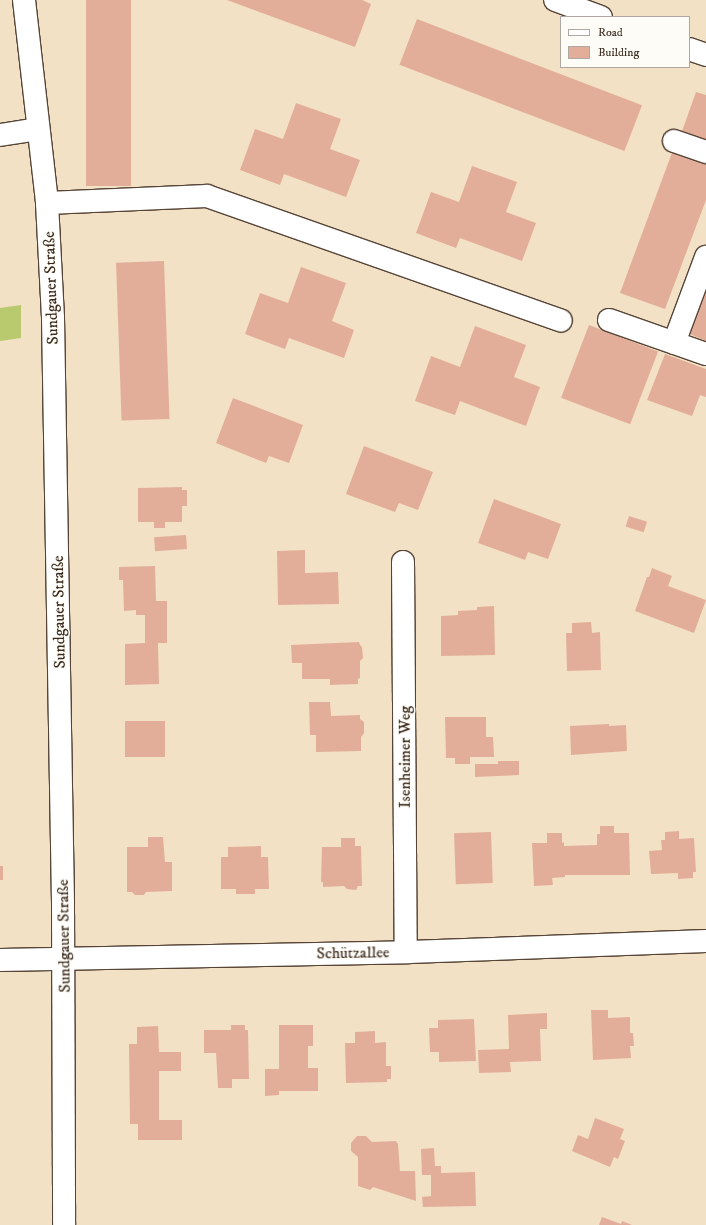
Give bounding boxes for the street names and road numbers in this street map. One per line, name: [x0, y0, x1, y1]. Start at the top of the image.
street label: Sundgauer Straße: [39, 231, 63, 345]
street label: Sundgauer Straße: [48, 555, 70, 669]
street label: Isenheimer Weg: [395, 706, 415, 808]
street label: Sundgauer Straße: [53, 879, 75, 993]
street label: Schützallee: [316, 943, 390, 963]

